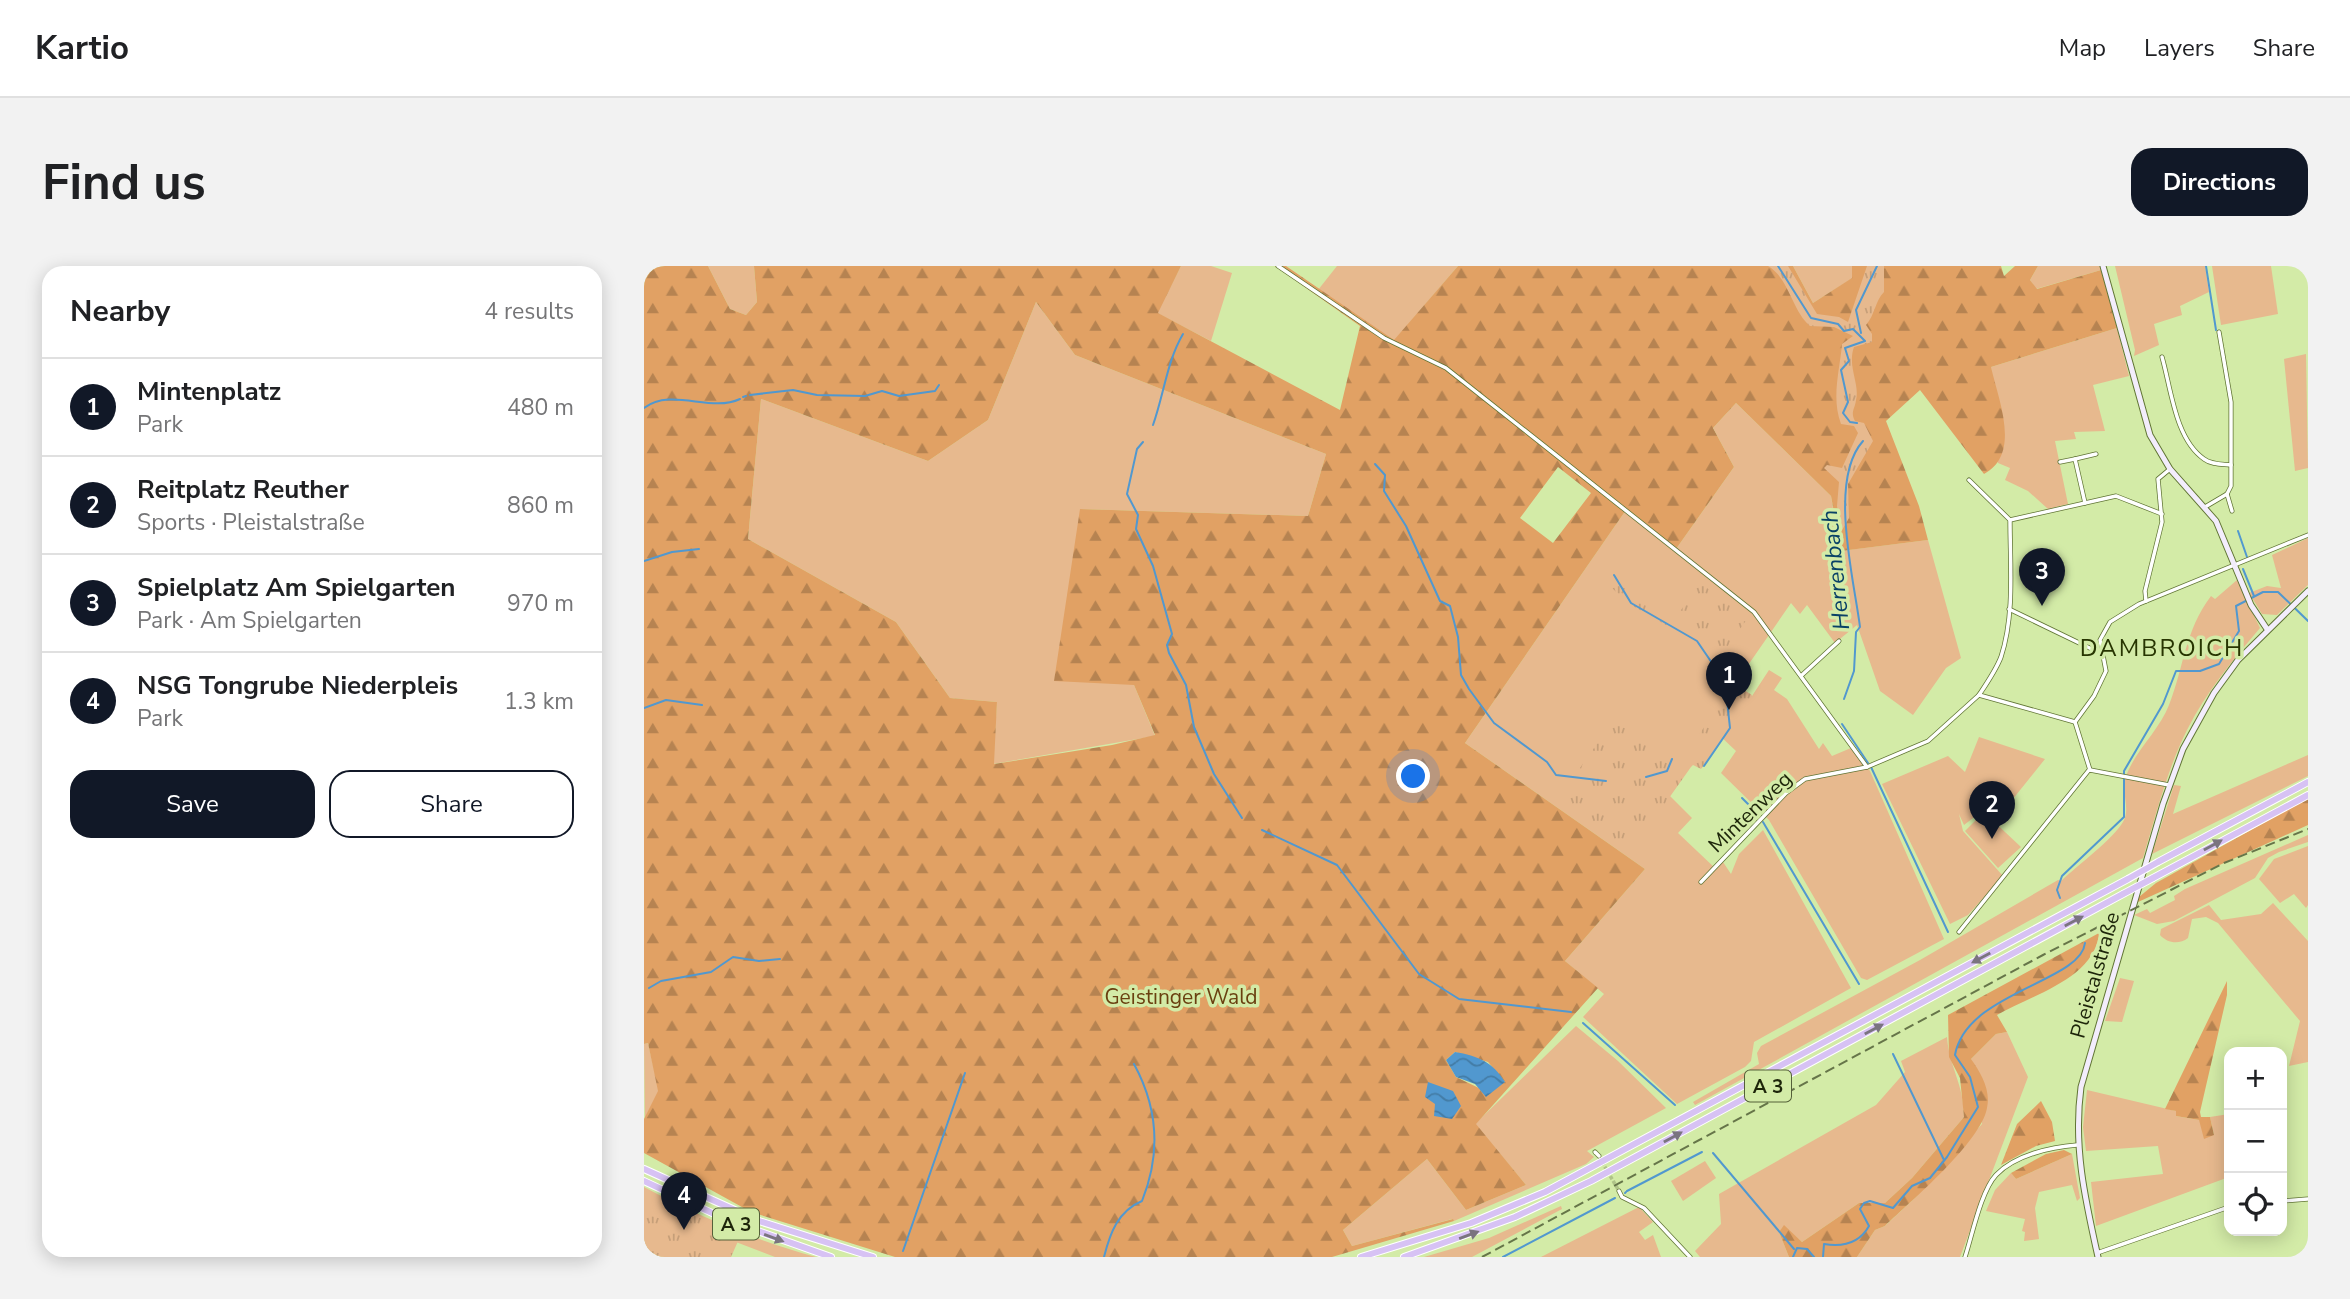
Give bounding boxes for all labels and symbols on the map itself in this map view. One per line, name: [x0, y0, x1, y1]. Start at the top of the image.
water label: Herrenbach: [1814, 508, 1857, 632]
pin: 3: [2019, 548, 2065, 606]
district label: DAMBROICH: [2080, 632, 2244, 664]
pin: 1: [1706, 652, 1752, 710]
your location: [1396, 759, 1430, 793]
street label: Mintenweg: [1702, 765, 1798, 859]
pin: 2: [1969, 781, 2015, 839]
one-way arrow: [2203, 839, 2223, 851]
street label: Pleistalstraße: [2064, 909, 2126, 1041]
one-way arrow: [2064, 915, 2084, 926]
one-way arrow: [1971, 952, 1991, 964]
park label: Geistinger Wald: [1104, 983, 1258, 1011]
one-way arrow: [1864, 1023, 1883, 1035]
road number: A 3: [1745, 1070, 1791, 1101]
one-way arrow: [1664, 1131, 1683, 1143]
pin: 4: [661, 1172, 707, 1230]
road number: A 3: [713, 1208, 759, 1240]
one-way arrow: [1458, 1230, 1479, 1241]
one-way arrow: [763, 1233, 784, 1244]

